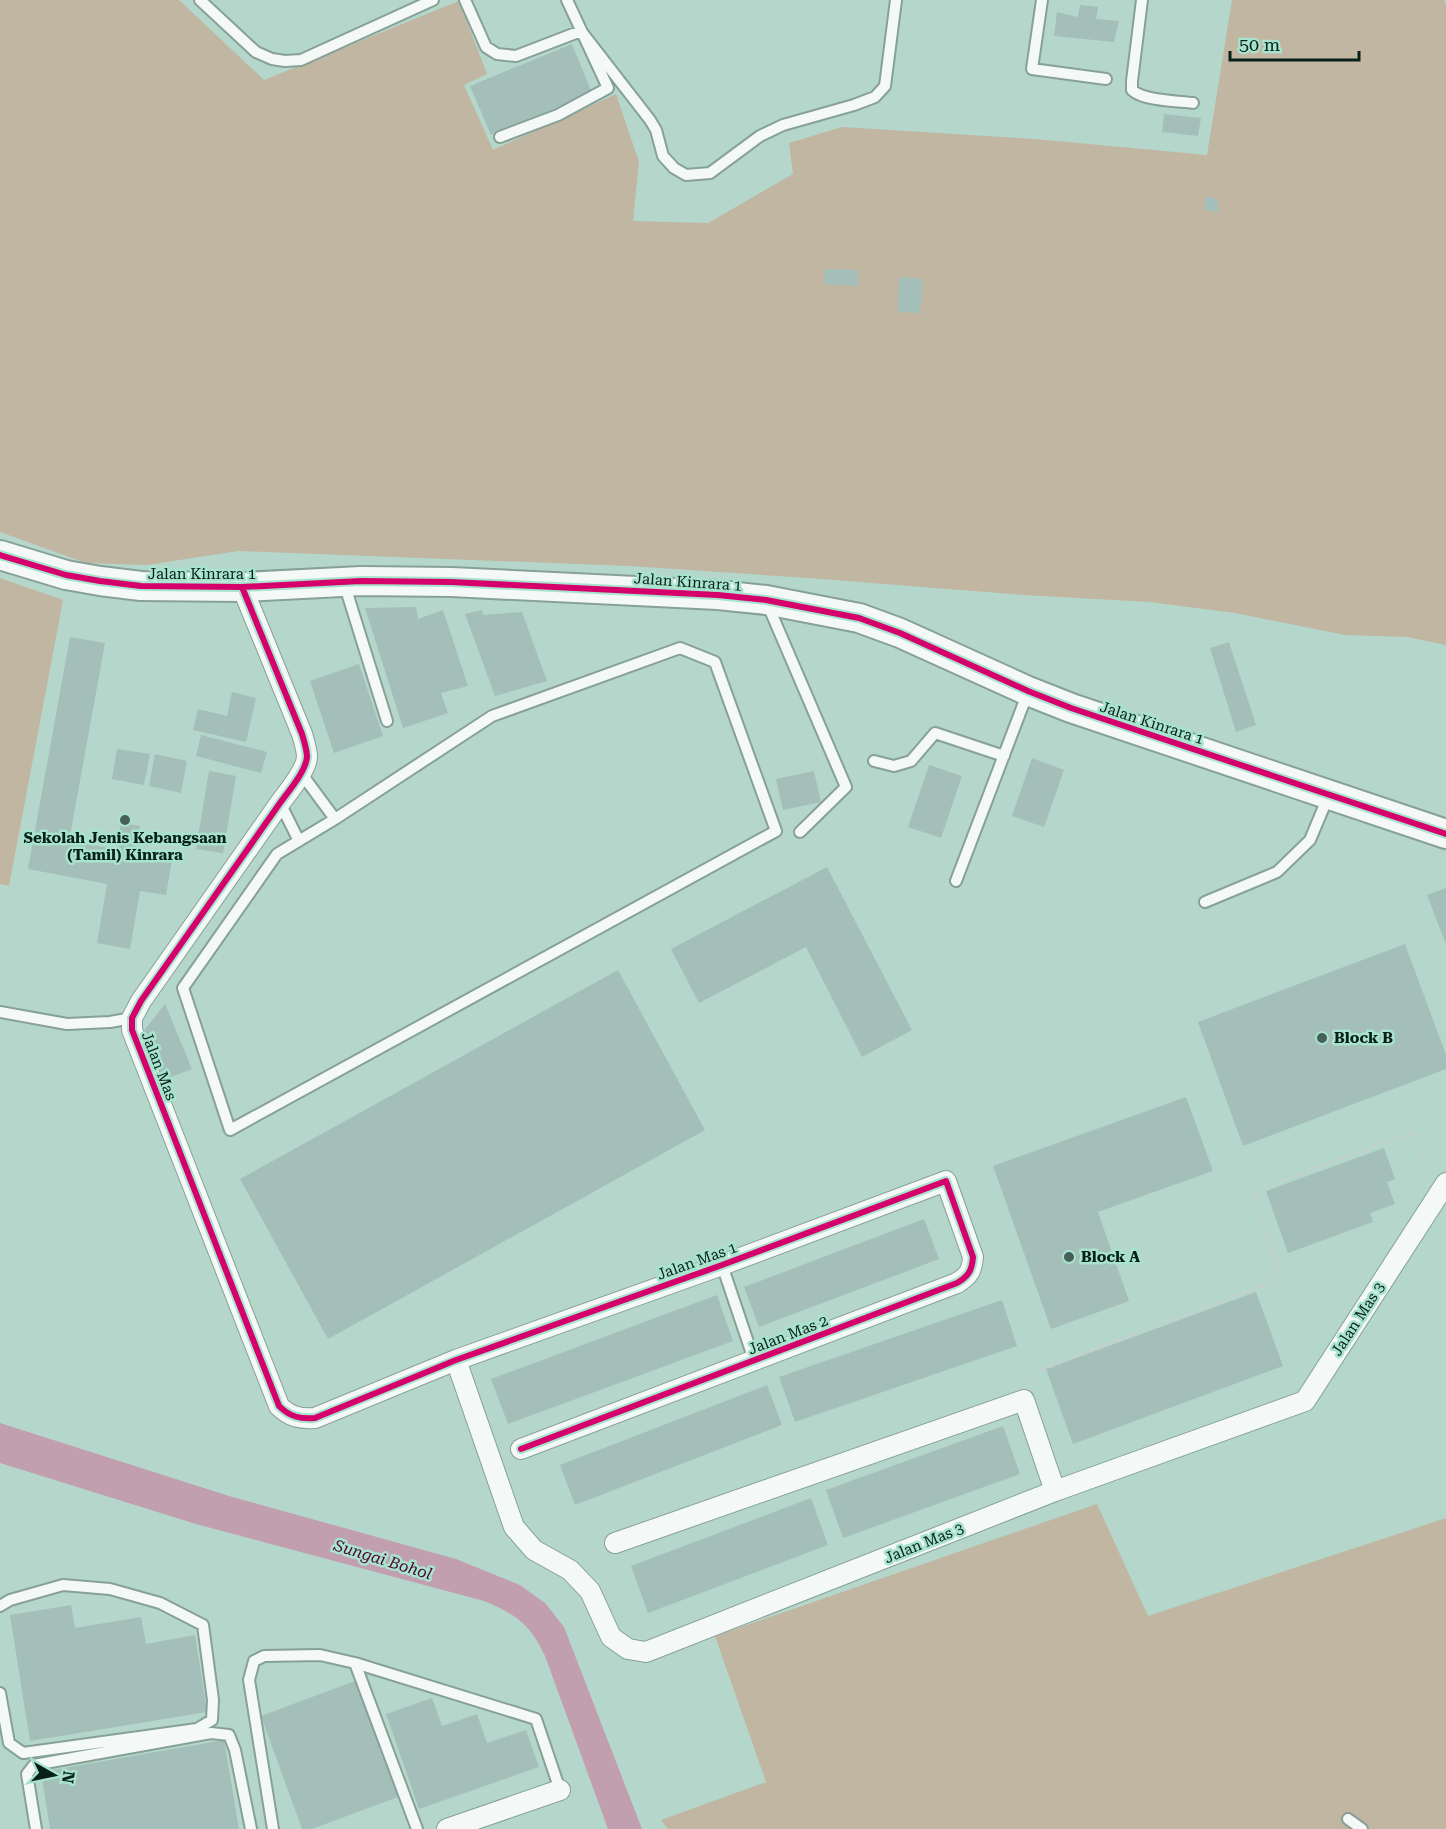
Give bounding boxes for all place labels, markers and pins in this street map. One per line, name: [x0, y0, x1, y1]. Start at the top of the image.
marker: Sekolah Jenis Kebangsaan (Tamil) Kinrara: [118, 813, 132, 827]
place label: Sekolah Jenis Kebangsaan (Tamil) Kinrara: [23, 829, 227, 864]
place label: Block B: [1334, 1029, 1393, 1047]
marker: Block B: [1315, 1031, 1329, 1045]
place label: Block A: [1081, 1248, 1140, 1266]
marker: Block A: [1062, 1250, 1076, 1264]

